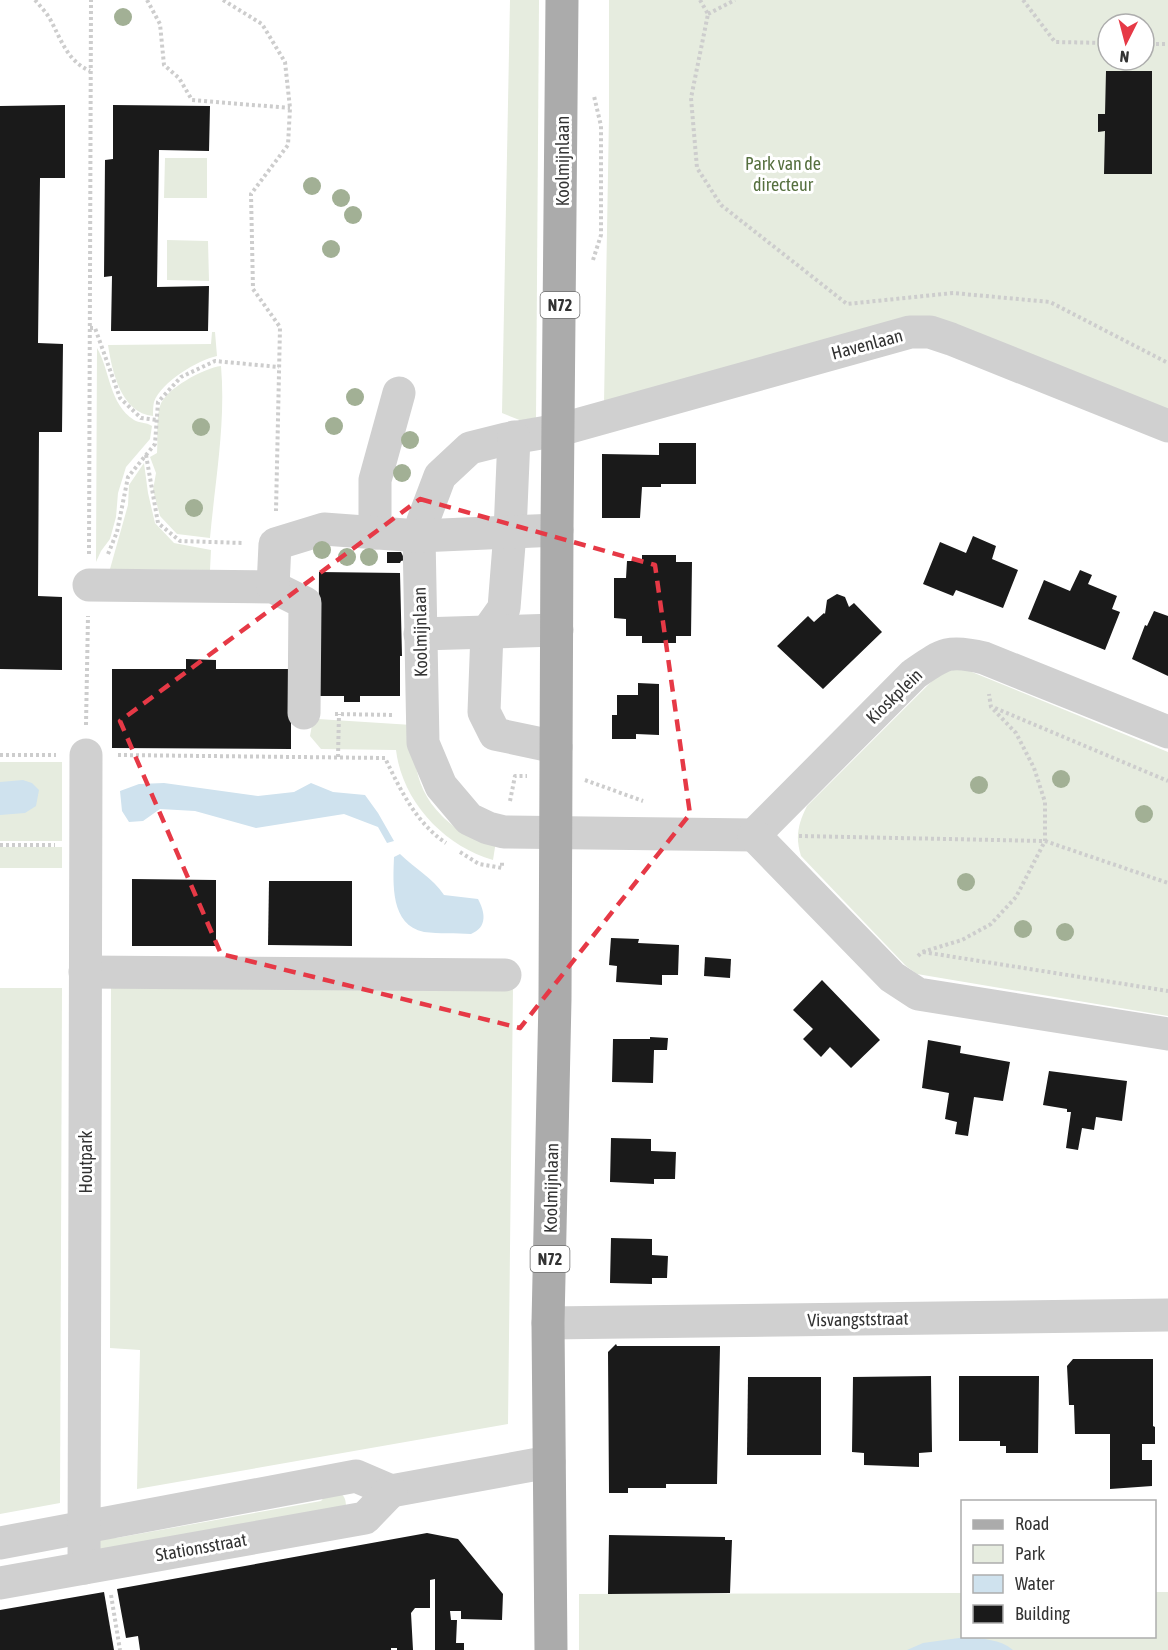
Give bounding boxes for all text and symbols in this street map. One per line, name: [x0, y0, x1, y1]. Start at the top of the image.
north arrow: [1096, 12, 1156, 72]
text: N: [1119, 47, 1130, 66]
street label: Koolmijnlaan: [552, 116, 573, 206]
park label: Park van de directeur: [745, 153, 821, 195]
road number: N72: [540, 292, 580, 318]
street label: Havenlaan: [829, 324, 905, 364]
street label: Koolmijnlaan: [409, 587, 431, 677]
street label: Kioskplein: [862, 664, 926, 728]
street label: Houtpark: [75, 1130, 96, 1193]
street label: Koolmijnlaan: [540, 1143, 562, 1233]
road number: N72: [530, 1246, 570, 1272]
street label: Visvangststraat: [807, 1308, 909, 1330]
legend: [961, 1500, 1156, 1638]
text: Road: [1015, 1513, 1049, 1534]
street label: Stationsstraat: [154, 1529, 248, 1565]
text: Park: [1015, 1543, 1045, 1564]
text: Water: [1015, 1573, 1055, 1594]
text: Building: [1015, 1603, 1070, 1624]

